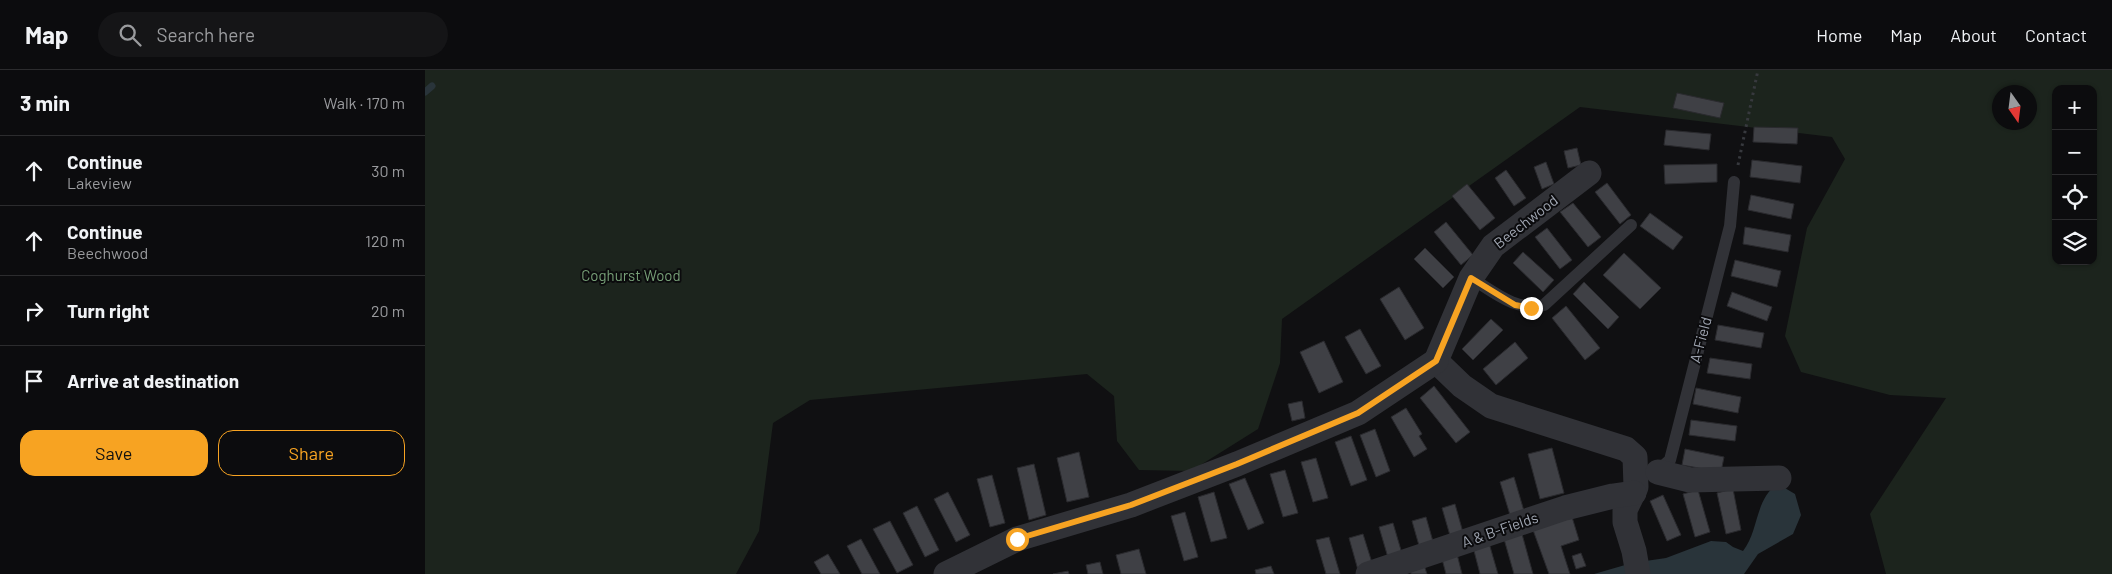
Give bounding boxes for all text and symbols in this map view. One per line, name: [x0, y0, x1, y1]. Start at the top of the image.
search box: [98, 12, 448, 57]
text: Map: [25, 20, 68, 49]
icon: search: [116, 21, 144, 49]
text: Search here: [156, 23, 255, 46]
text: Home: [1816, 24, 1862, 46]
text: Map: [1890, 24, 1922, 46]
text: About: [1950, 24, 1997, 46]
text: Contact: [2025, 24, 2087, 46]
north arrow: [1992, 85, 2037, 130]
map controls: [2052, 85, 2097, 265]
button: +: [2052, 85, 2097, 130]
text: 3 min: [20, 90, 70, 115]
text: Walk · 170 m: [323, 93, 405, 112]
button: −: [2052, 130, 2097, 175]
text: Continue: [67, 150, 143, 173]
icon: ahead: [20, 157, 48, 185]
text: 30 m: [371, 161, 405, 180]
text: Lakeview: [67, 173, 132, 192]
button: locate: [2052, 175, 2097, 220]
street label: Beechwood: [1490, 191, 1561, 252]
text: Continue: [67, 220, 143, 243]
button: layers: [2052, 220, 2097, 265]
icon: ahead: [20, 227, 48, 255]
text: 120 m: [365, 231, 405, 250]
text: Beechwood: [67, 243, 148, 262]
park label: Coghurst Wood: [581, 266, 681, 284]
icon: right: [20, 297, 48, 325]
route end: [1520, 297, 1543, 320]
text: Turn right: [67, 299, 149, 322]
text: 20 m: [371, 301, 405, 320]
street label: A-Field: [1685, 315, 1715, 365]
icon: arrive: [20, 367, 48, 395]
text: Arrive at destination: [67, 369, 239, 392]
button: Save: [20, 430, 208, 476]
button: Share: [218, 430, 405, 476]
street label: A & B-Fields: [1459, 508, 1540, 551]
route start: [1006, 528, 1029, 551]

